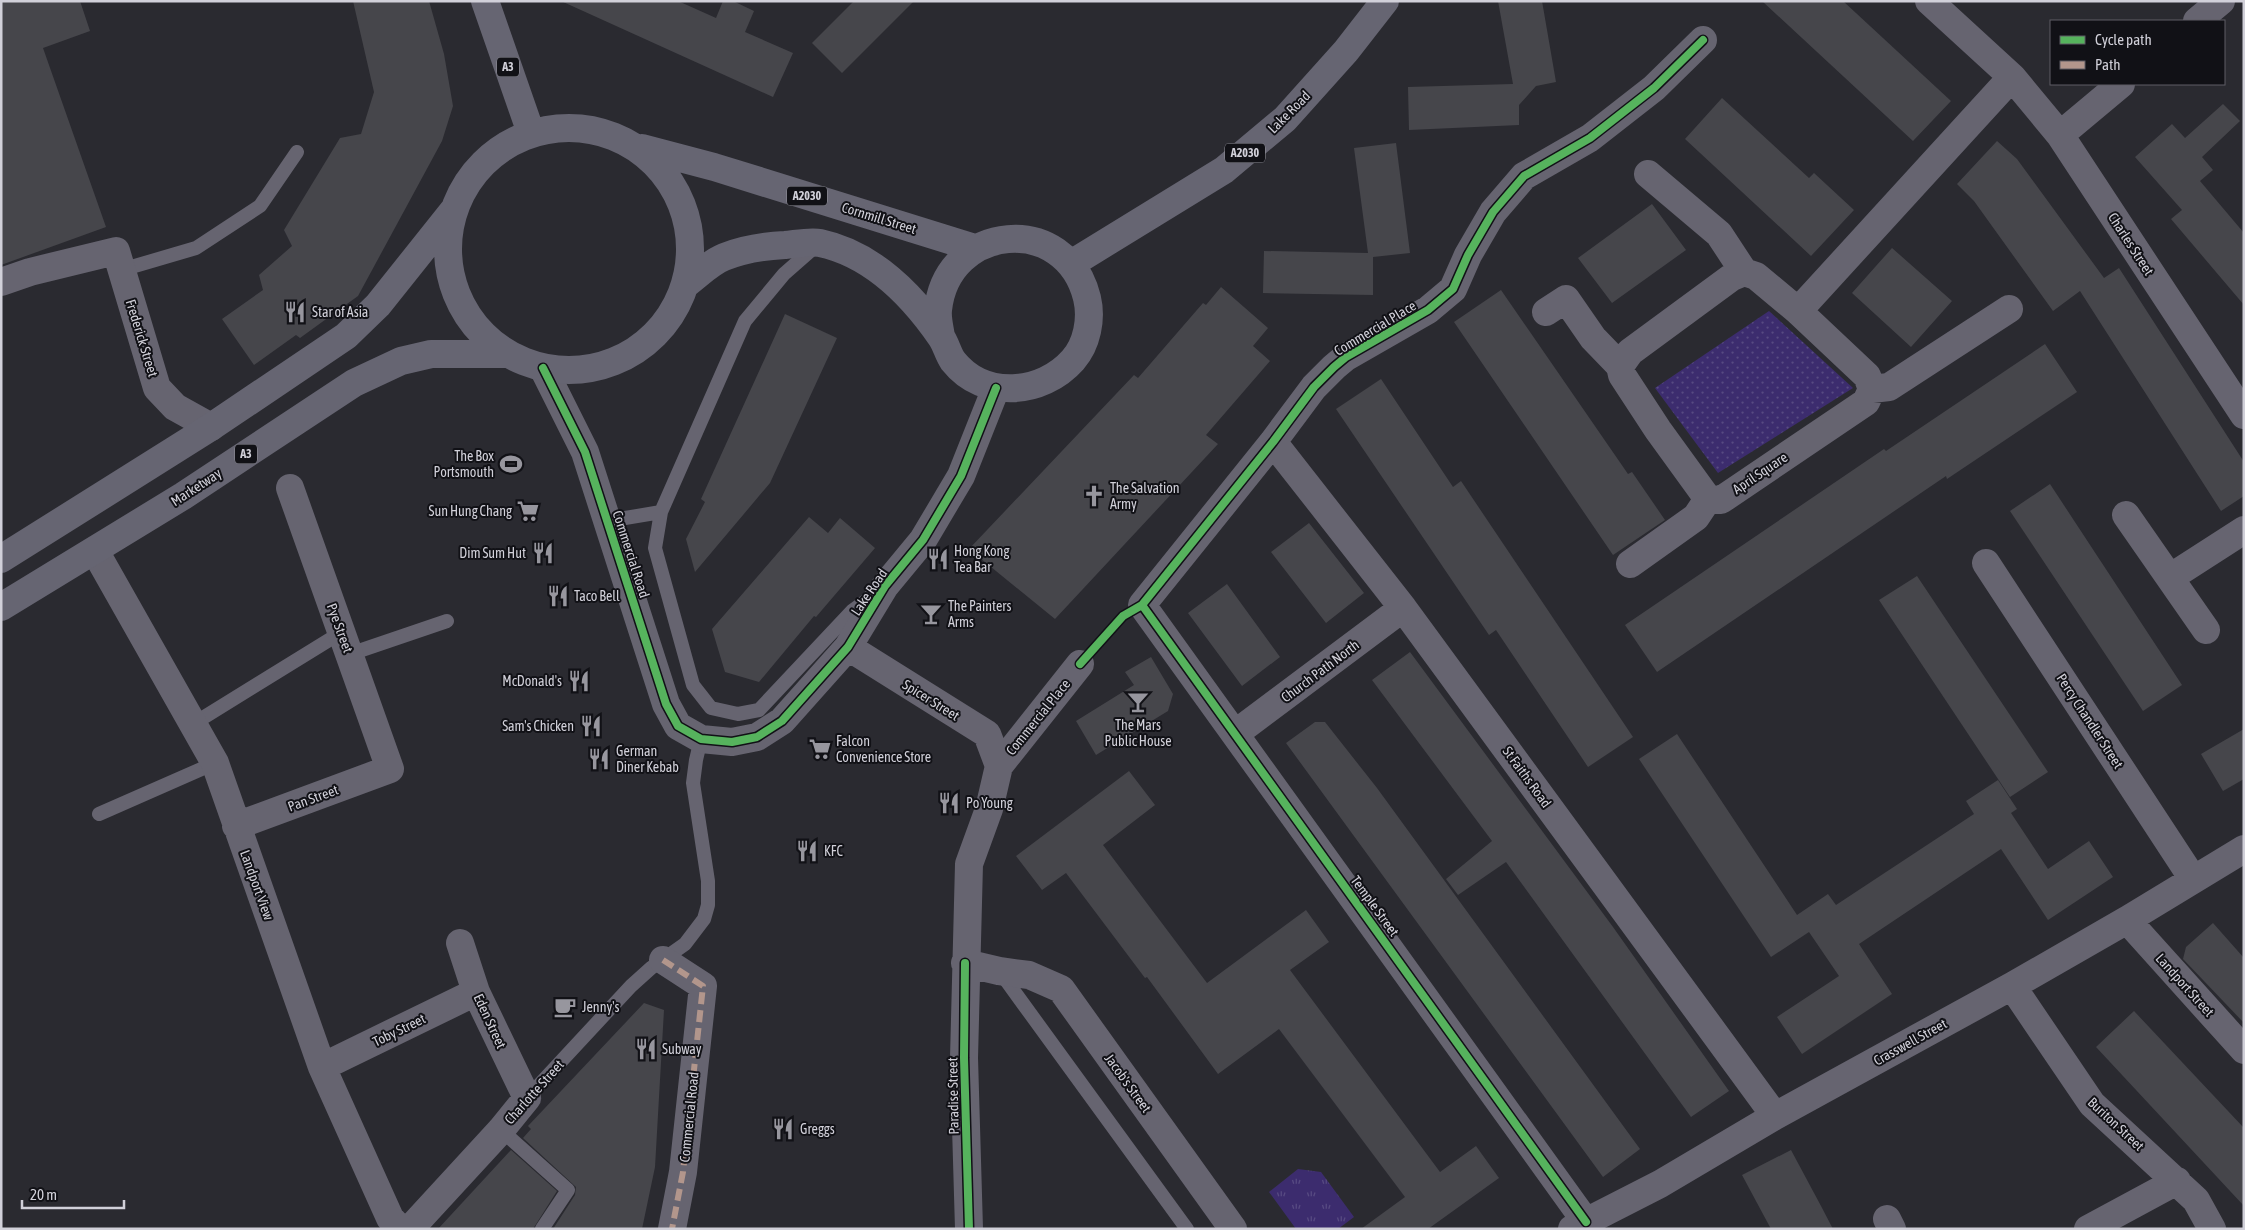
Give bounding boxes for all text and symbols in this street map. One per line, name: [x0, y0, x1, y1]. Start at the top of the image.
legend: [2050, 20, 2225, 85]
text: Cycle path: [2095, 31, 2152, 48]
text: Path: [2095, 56, 2121, 73]
road number: A3: [497, 58, 519, 76]
street label: Lake Road: [1265, 88, 1313, 136]
road number: A2030: [1225, 144, 1265, 162]
road number: A2030: [787, 187, 827, 206]
street label: Cornmill Street: [840, 199, 918, 237]
street label: Charles Street: [2105, 210, 2157, 278]
street label: Frederick Street: [123, 297, 161, 379]
street label: Commercial Place: [1331, 297, 1419, 359]
restaurant icon: Star of Asia: [282, 299, 308, 325]
place label: Star of Asia: [312, 304, 368, 320]
road number: A3: [235, 444, 257, 464]
place label: The Box Portsmouth: [433, 448, 494, 480]
street label: April Square: [1730, 449, 1790, 497]
sports icon: The Box Portsmouth: [498, 451, 524, 477]
street label: Marketway: [168, 465, 224, 509]
place label: The Salvation Army: [1110, 480, 1180, 512]
church icon: The Salvation Army: [1081, 483, 1107, 509]
supermarket icon: Sun Hung Chang: [515, 498, 541, 524]
place label: Sun Hung Chang: [429, 503, 512, 519]
street label: Commercial Road: [609, 508, 653, 600]
restaurant icon: Dim Sum Hut: [530, 540, 556, 566]
place label: Hong Kong Tea Bar: [954, 543, 1009, 575]
place label: Dim Sum Hut: [459, 545, 526, 561]
restaurant icon: Hong Kong Tea Bar: [925, 546, 951, 572]
street label: Lake Road: [848, 566, 890, 618]
restaurant icon: Taco Bell: [545, 583, 571, 609]
place label: Taco Bell: [574, 588, 620, 604]
place label: The Painters Arms: [948, 598, 1011, 630]
street label: Pye Street: [324, 601, 356, 655]
bar icon: The Painters Arms: [918, 601, 944, 627]
street label: Church Path North: [1278, 637, 1362, 705]
restaurant icon: McDonald's: [566, 668, 592, 694]
street label: Percy Chandler Street: [2053, 671, 2127, 771]
place label: McDonald's: [502, 673, 562, 689]
street label: Spicer Street: [900, 676, 962, 724]
street label: Commercial Place: [1003, 676, 1073, 758]
bar icon: The Mars Public House: [1125, 689, 1151, 715]
restaurant icon: Sam's Chicken: [578, 713, 604, 739]
place label: The Mars Public House: [1104, 717, 1172, 749]
place label: Sam's Chicken: [502, 718, 574, 734]
place label: Falcon Convenience Store: [836, 733, 931, 765]
supermarket icon: Falcon Convenience Store: [807, 736, 833, 762]
place label: German Diner Kebab: [616, 743, 679, 775]
street label: St Faiths Road: [1500, 743, 1554, 811]
restaurant icon: German Diner Kebab: [586, 746, 612, 772]
street label: Pan Street: [286, 782, 340, 814]
restaurant icon: Po Young: [936, 790, 962, 816]
place label: Po Young: [966, 795, 1013, 811]
restaurant icon: KFC: [794, 838, 820, 864]
place label: KFC: [824, 843, 844, 859]
street label: Landport View: [237, 848, 277, 923]
street label: Temple Street: [1348, 873, 1402, 939]
street label: Landport Street: [2153, 950, 2217, 1020]
street label: Eden Street: [470, 991, 510, 1051]
cafe icon: Jenny's: [552, 994, 578, 1020]
place label: Jenny's: [582, 999, 619, 1015]
street label: Toby Street: [370, 1010, 428, 1050]
street label: Crasswell Street: [1871, 1015, 1949, 1069]
restaurant icon: Subway: [633, 1036, 659, 1062]
place label: Subway: [662, 1041, 702, 1057]
street label: Jacob's Street: [1101, 1051, 1155, 1115]
street label: Charlotte Street: [501, 1057, 567, 1127]
street label: Paradise Street: [944, 1057, 962, 1135]
street label: Commercial Road: [676, 1071, 702, 1163]
street label: Buriton Street: [2085, 1094, 2147, 1154]
restaurant icon: Greggs: [770, 1116, 796, 1142]
place label: Greggs: [800, 1121, 835, 1137]
scale bar: [22, 1178, 125, 1210]
text: 20 m: [30, 1186, 57, 1203]

